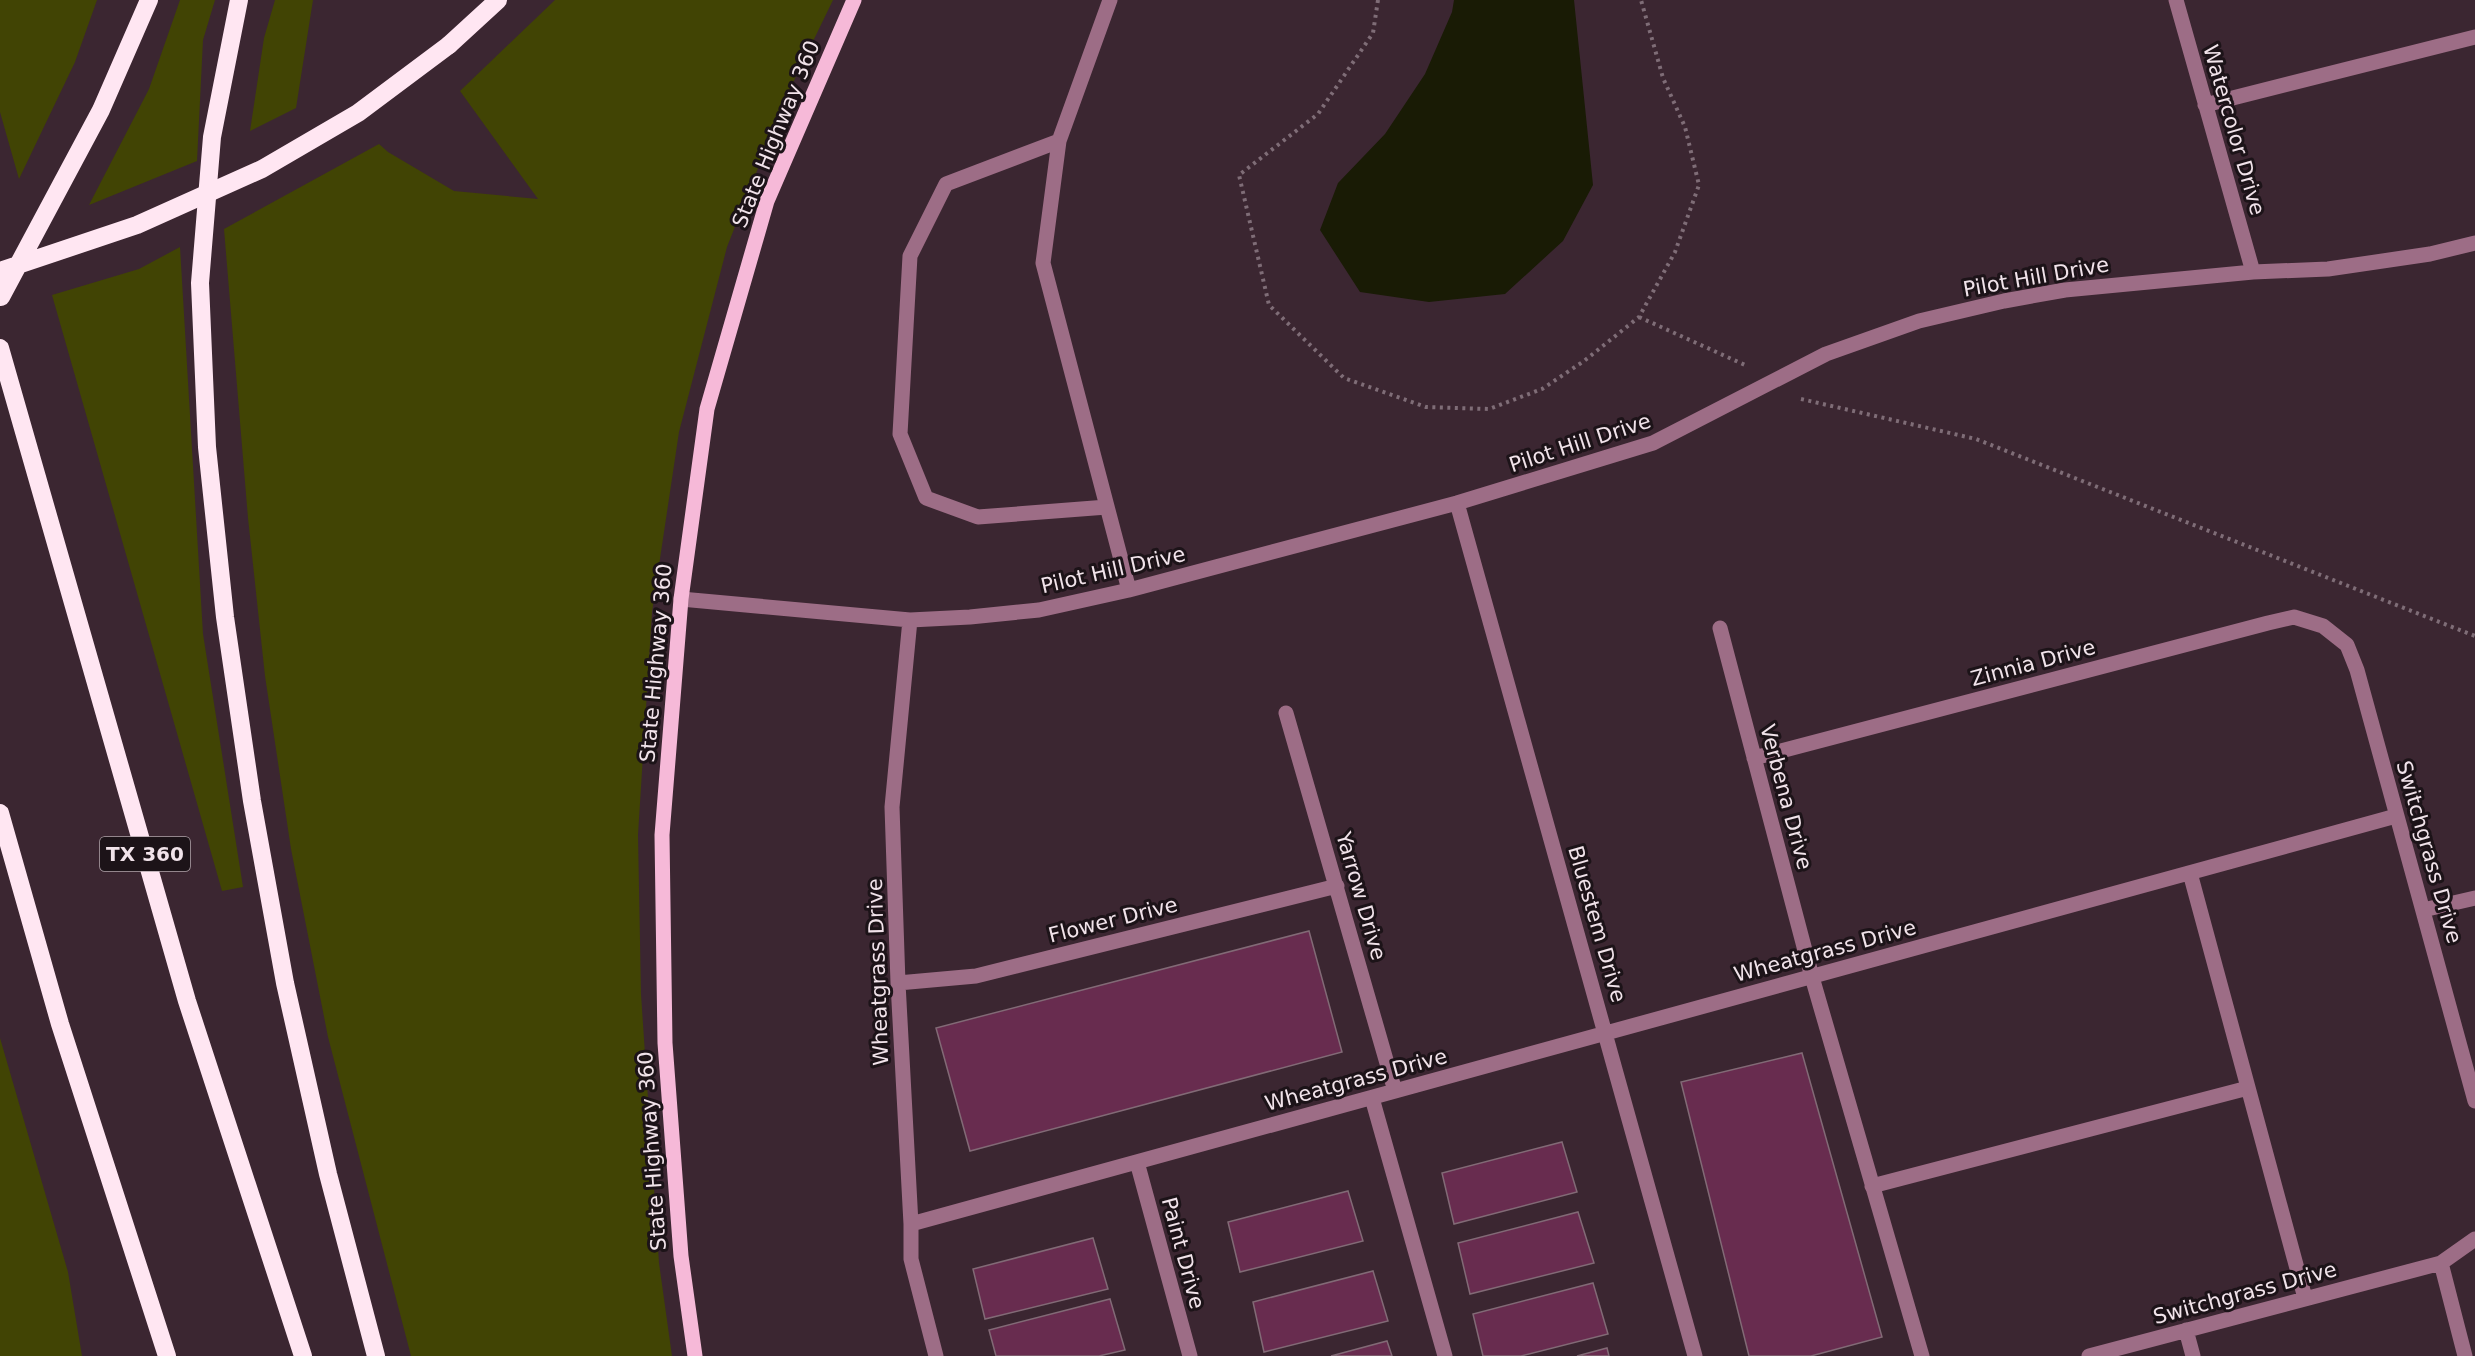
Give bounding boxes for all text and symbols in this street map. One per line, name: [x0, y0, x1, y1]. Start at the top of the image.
street label: State Highway 360: [727, 37, 825, 231]
street label: Watercolor Drive: [2198, 42, 2270, 218]
street label: Pilot Hill Drive: [1961, 252, 2111, 302]
street label: Pilot Hill Drive: [1506, 409, 1654, 477]
street label: Pilot Hill Drive: [1038, 542, 1188, 598]
street label: State Highway 360: [635, 562, 677, 764]
street label: Zinnia Drive: [1968, 635, 2098, 691]
street label: Verbena Drive: [1755, 722, 1817, 872]
street label: Switchgrass Drive: [2391, 758, 2467, 946]
street label: Yarrow Drive: [1331, 828, 1391, 963]
road number: TX 360: [100, 837, 190, 871]
street label: Bluestem Drive: [1563, 843, 1631, 1005]
street label: Wheatgrass Drive: [863, 878, 893, 1066]
street label: Flower Drive: [1046, 892, 1180, 948]
street label: Wheatgrass Drive: [1731, 915, 1919, 987]
street label: Wheatgrass Drive: [1262, 1044, 1450, 1116]
street label: State Highway 360: [633, 1051, 671, 1251]
street label: Paint Drive: [1157, 1195, 1209, 1311]
street label: Switchgrass Drive: [2151, 1257, 2339, 1329]

